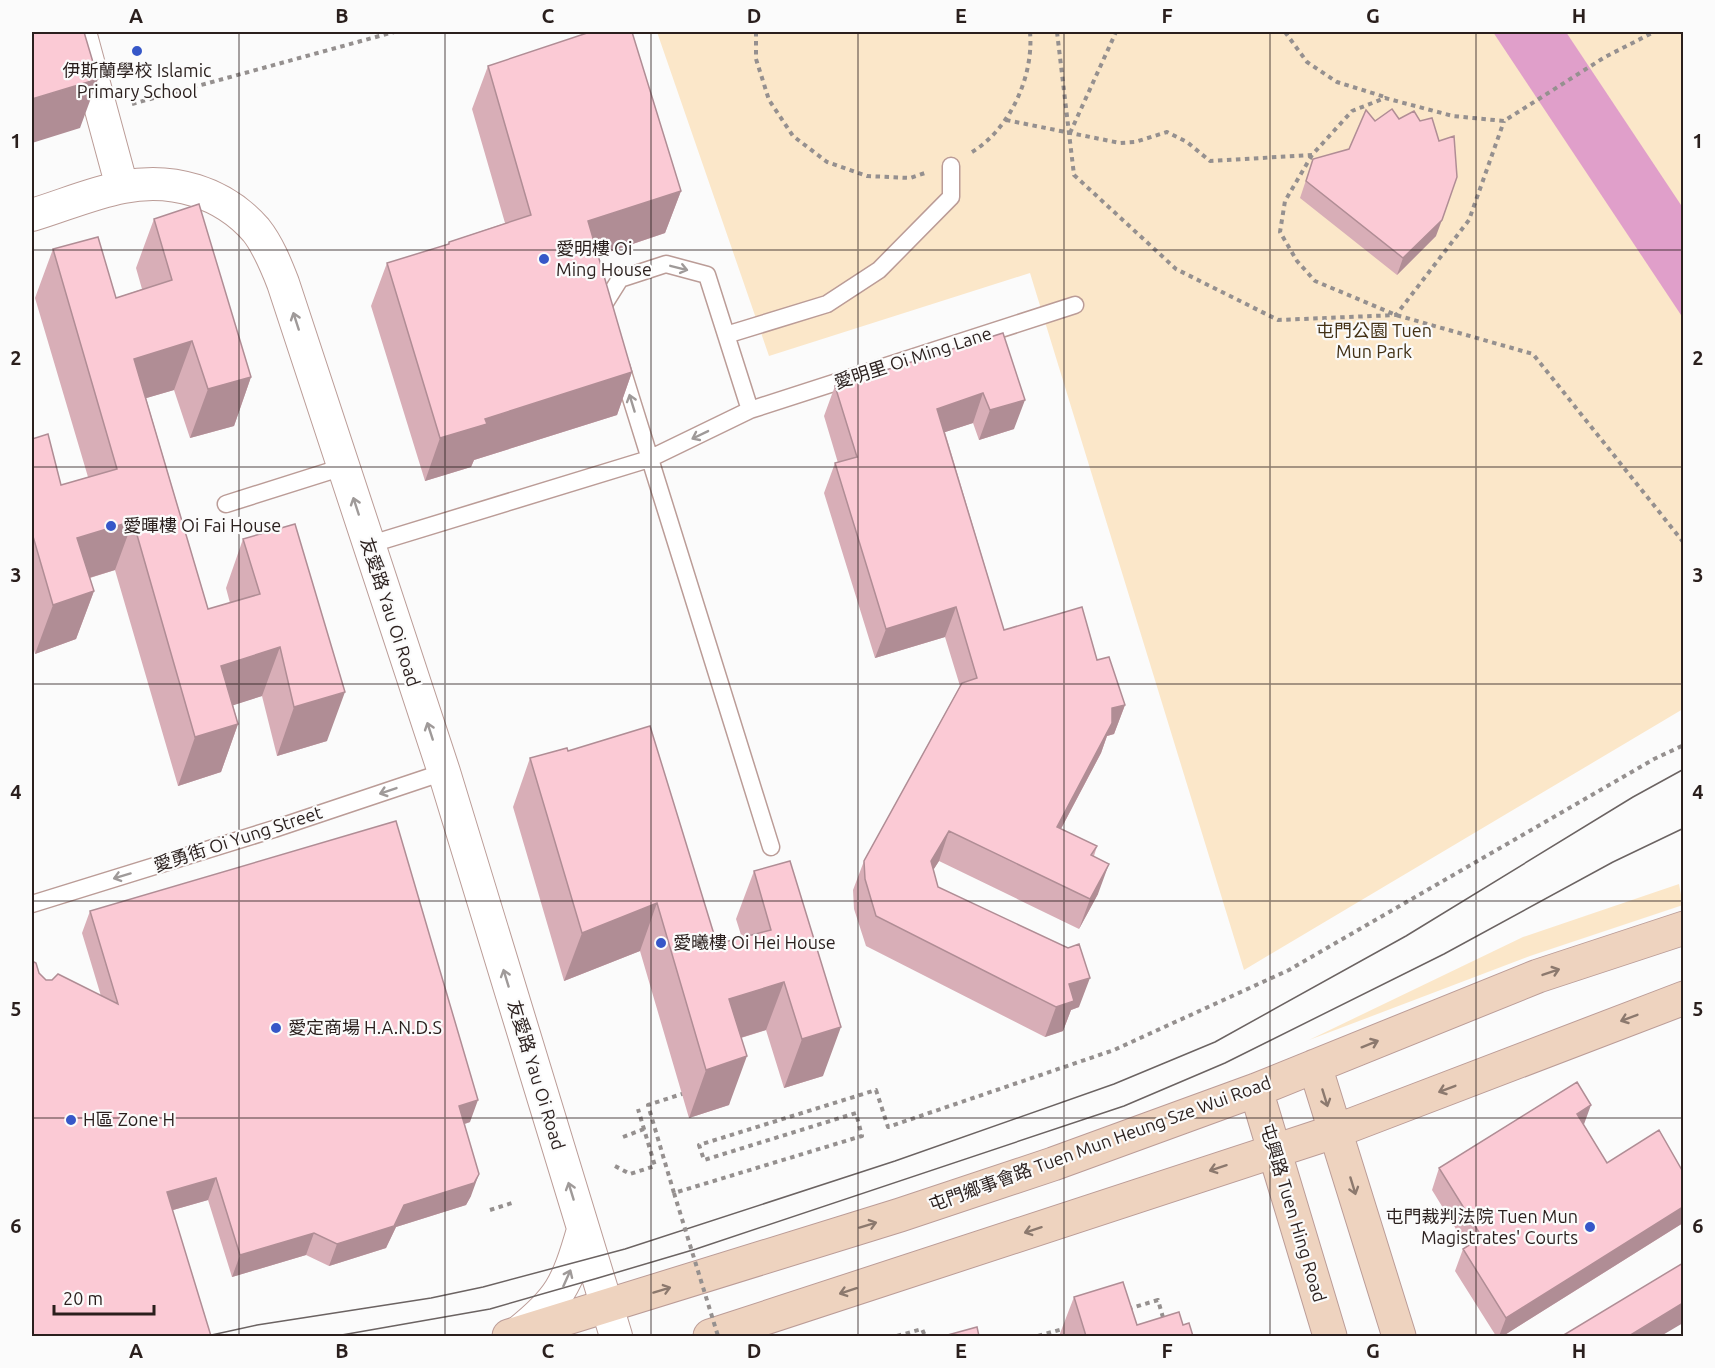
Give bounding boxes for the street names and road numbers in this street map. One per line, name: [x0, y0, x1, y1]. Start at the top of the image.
street label: 愛明里 Oi Ming Lane: [832, 322, 994, 392]
street label: 友愛路 Yau Oi Road: [357, 535, 424, 689]
street label: 愛勇街 Oi Yung Street: [151, 801, 324, 875]
street label: 友愛路 Yau Oi Road: [505, 997, 569, 1152]
street label: 屯門鄉事會路 Tuen Mun Heung Sze Wui Road: [926, 1072, 1273, 1214]
street label: 屯興路 Tuen Hing Road: [1257, 1121, 1331, 1304]

